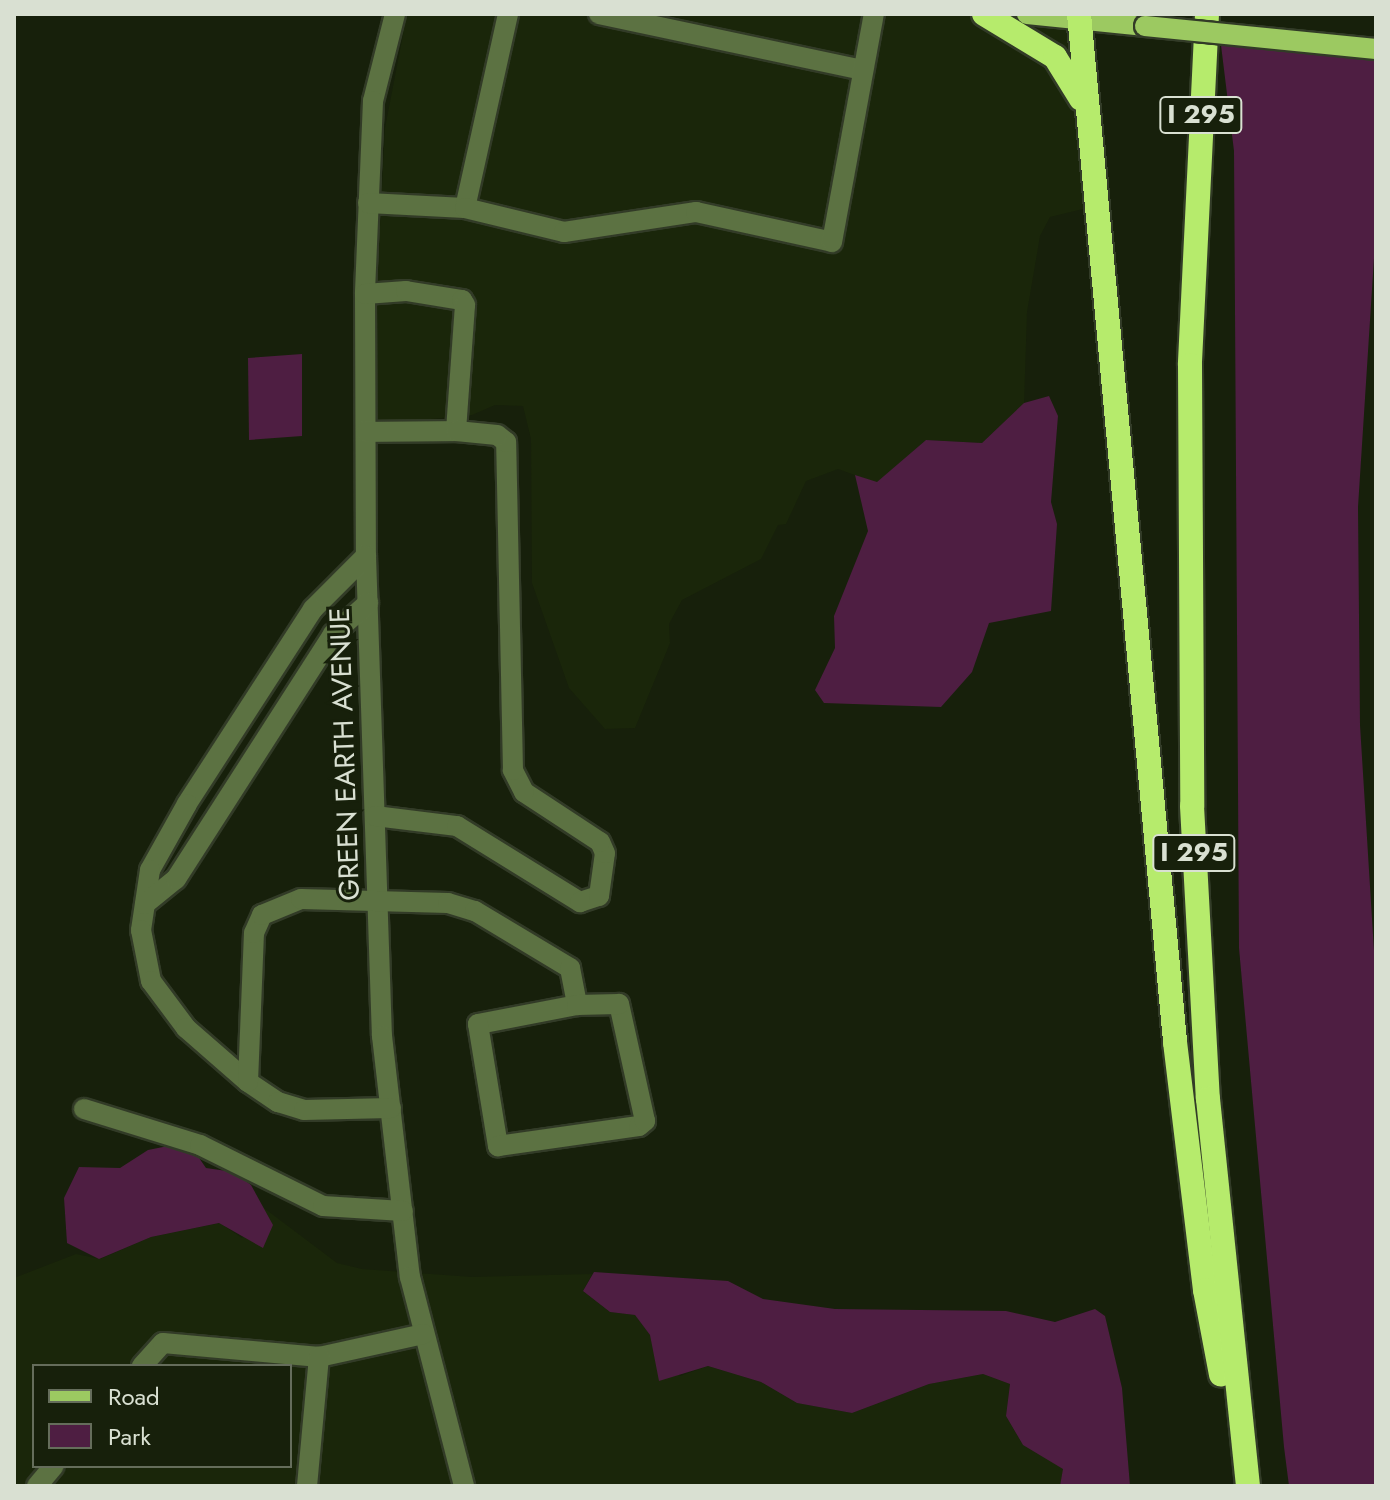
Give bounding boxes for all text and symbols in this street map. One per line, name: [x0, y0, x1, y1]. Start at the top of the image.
road number: I 295: [1159, 93, 1243, 137]
street label: GREEN EARTH AVENUE: [323, 607, 367, 901]
road number: I 295: [1152, 831, 1236, 875]
legend: [32, 1364, 292, 1468]
text: Road: [108, 1379, 160, 1414]
text: Park: [108, 1419, 151, 1454]

